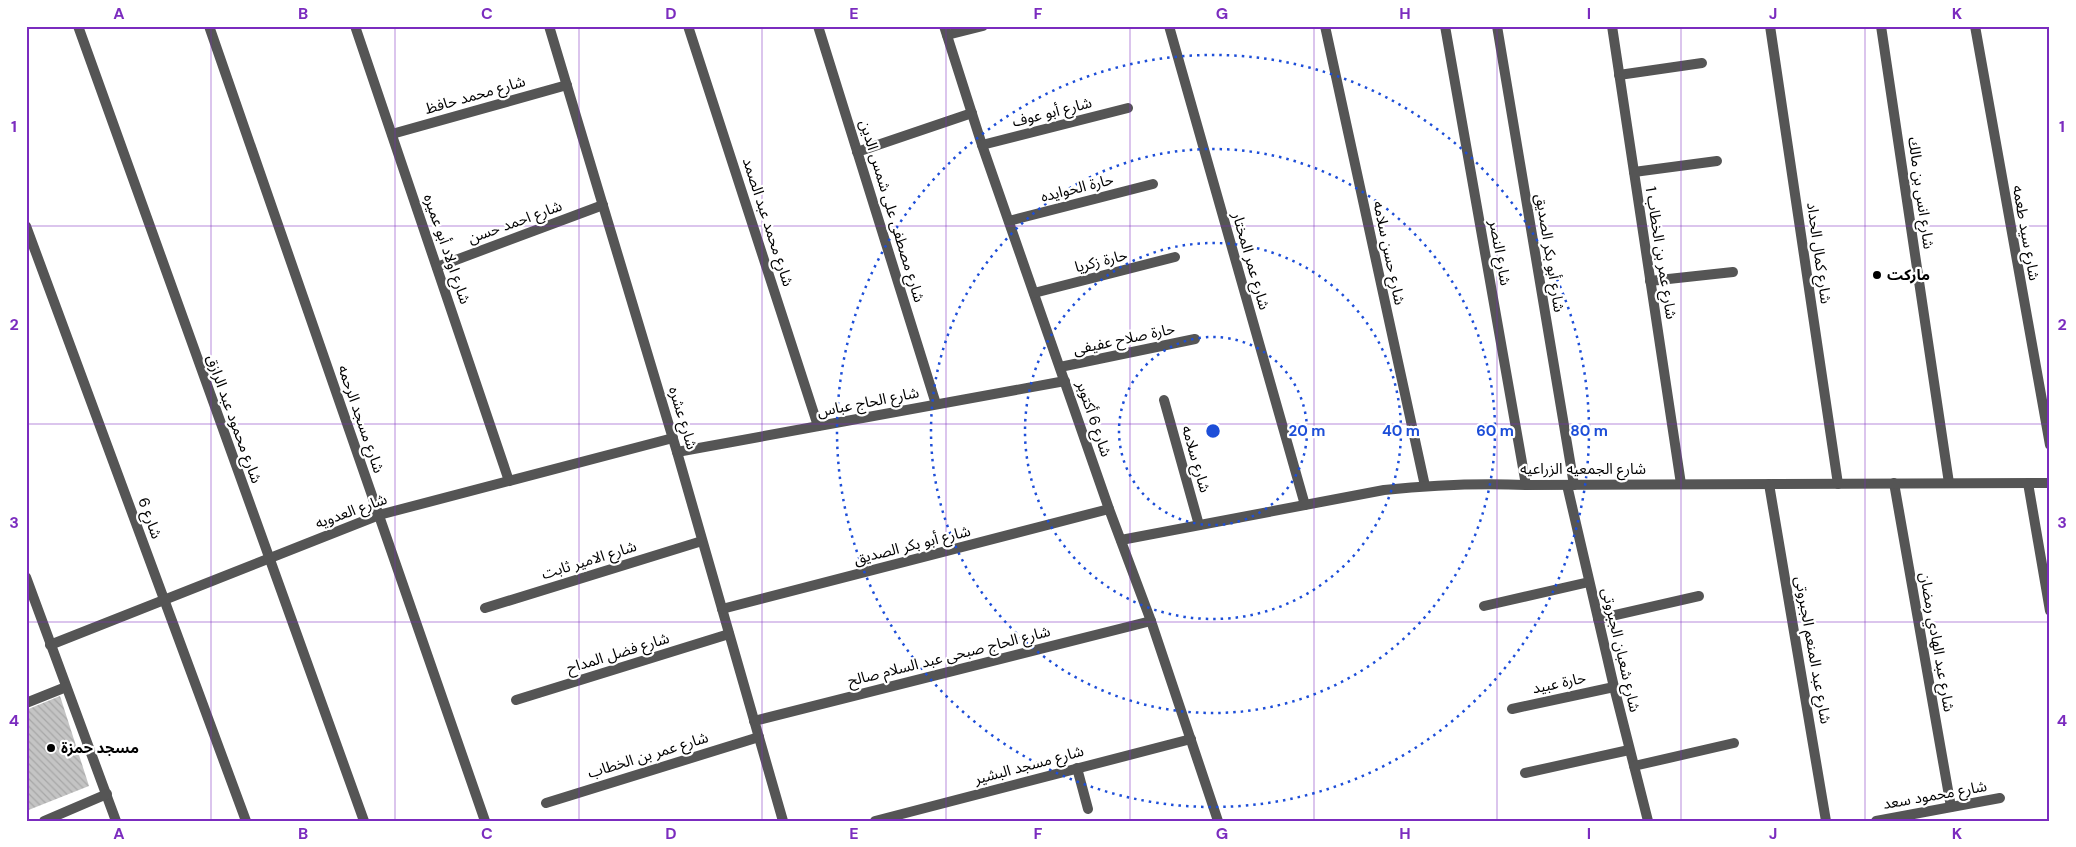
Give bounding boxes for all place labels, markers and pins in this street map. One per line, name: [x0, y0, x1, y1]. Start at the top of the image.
place label: ماركت: [1887, 265, 1930, 285]
marker: ماركت: [1871, 269, 1883, 281]
centre of rings: [1204, 422, 1222, 440]
place label: مسجد حمزة: [61, 738, 139, 758]
marker: مسجد حمزة: [45, 742, 57, 754]

